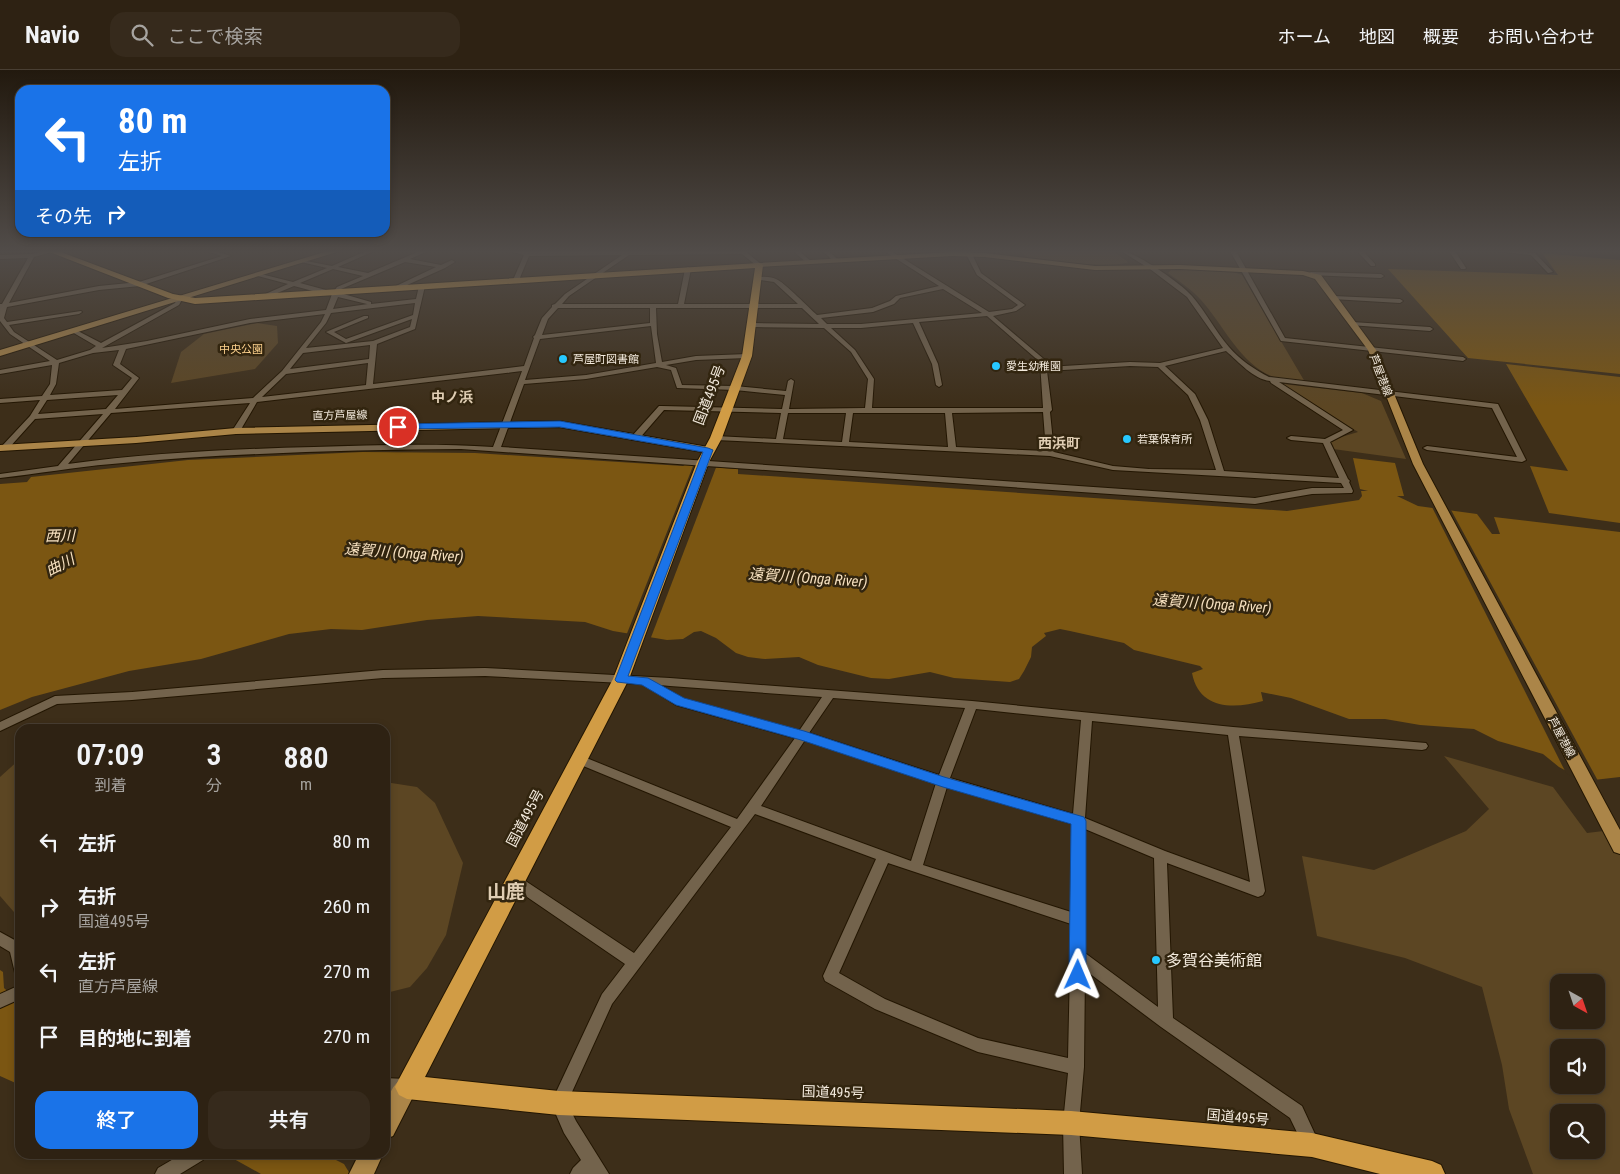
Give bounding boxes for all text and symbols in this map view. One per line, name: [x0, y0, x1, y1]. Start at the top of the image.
search box: [110, 12, 460, 57]
text: Navio: [25, 21, 80, 49]
icon: search: [128, 21, 156, 49]
text: ここで検索: [168, 25, 263, 48]
text: ホーム: [1278, 26, 1331, 47]
text: 地図: [1359, 26, 1395, 47]
text: 概要: [1423, 26, 1459, 47]
text: お問い合わせ: [1487, 26, 1595, 47]
text: 80 m: [118, 101, 187, 142]
icon: left: [35, 105, 100, 170]
text: 左折: [118, 149, 162, 174]
icon: right: [102, 200, 130, 228]
text: その先: [35, 205, 92, 228]
park label: 中央公園: [219, 343, 263, 356]
street label: 芦屋港線: [1367, 352, 1394, 398]
marker: 芦屋町図書館: [557, 353, 569, 365]
place label: 芦屋町図書館: [573, 353, 639, 366]
marker: 愛生幼稚園: [990, 360, 1002, 372]
place label: 愛生幼稚園: [1006, 360, 1061, 373]
street label: 国道495号: [690, 363, 728, 427]
district label: 中ノ浜: [431, 389, 473, 405]
pin: [377, 406, 419, 448]
street label: 直方芦屋線: [312, 409, 368, 422]
icon: arrive: [384, 413, 412, 441]
marker: 若葉保育所: [1121, 433, 1133, 445]
place label: 若葉保育所: [1137, 433, 1193, 446]
district label: 西浜町: [1038, 435, 1080, 451]
water label: 西川: [45, 527, 77, 545]
water label: 遠賀川 (Onga River): [344, 540, 464, 566]
water label: 曲川: [43, 549, 79, 580]
water label: 遠賀川 (Onga River): [748, 565, 868, 591]
water label: 遠賀川 (Onga River): [1152, 591, 1272, 617]
street label: 芦屋港線: [1545, 715, 1578, 760]
text: 07:09: [76, 737, 145, 772]
text: 3: [206, 737, 222, 772]
text: 880: [283, 740, 329, 775]
text: m: [300, 775, 312, 794]
text: 到着: [94, 776, 127, 795]
text: 分: [206, 776, 222, 795]
street label: 国道495号: [503, 787, 547, 849]
icon: left: [35, 828, 63, 856]
text: 80 m: [333, 830, 370, 853]
text: 左折: [78, 832, 116, 855]
district label: 山鹿: [487, 880, 525, 903]
text: 右折: [78, 885, 116, 908]
icon: right: [35, 893, 63, 921]
text: 260 m: [323, 895, 370, 918]
text: 国道495号: [78, 912, 150, 931]
position arrow: [1051, 948, 1103, 1000]
text: 左折: [78, 950, 116, 973]
place label: 多賀谷美術館: [1166, 951, 1262, 970]
marker: 多賀谷美術館: [1150, 954, 1162, 966]
icon: left: [35, 958, 63, 986]
text: 270 m: [323, 960, 370, 983]
north arrow: [1550, 974, 1605, 1029]
map controls: [1550, 974, 1605, 1159]
text: 直方芦屋線: [78, 977, 158, 996]
icon: arrive: [35, 1023, 63, 1051]
text: 270 m: [323, 1025, 370, 1048]
text: 目的地に到着: [78, 1027, 192, 1050]
button: sound: [1550, 1039, 1605, 1094]
street label: 国道495号: [801, 1083, 865, 1101]
button: 終了: [35, 1091, 198, 1149]
button: 共有: [208, 1091, 370, 1149]
button: search: [1550, 1104, 1605, 1159]
street label: 国道495号: [1206, 1106, 1270, 1128]

